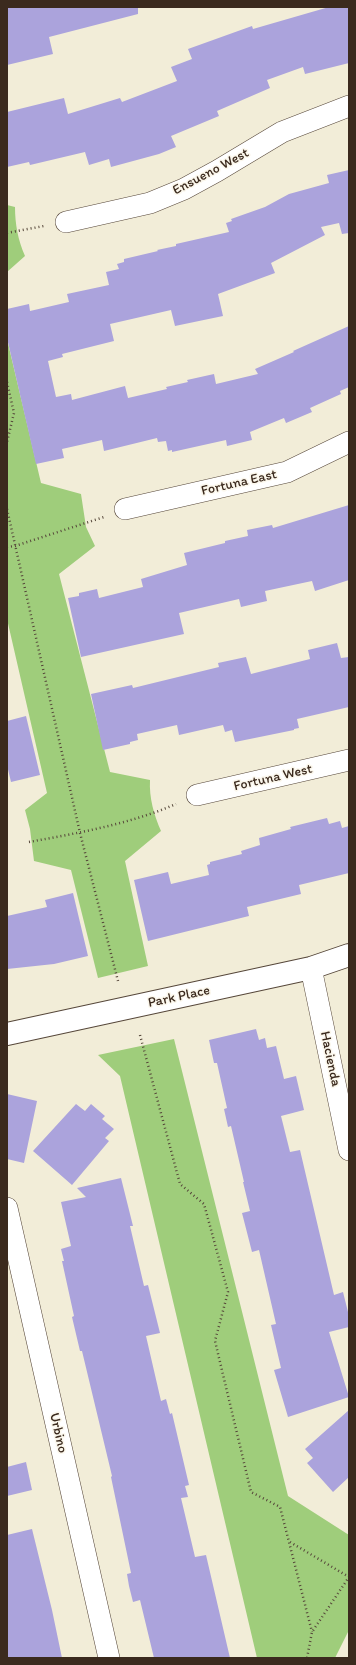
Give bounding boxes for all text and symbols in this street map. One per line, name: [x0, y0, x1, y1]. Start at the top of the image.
street label: Ensueno West: [170, 145, 252, 199]
street label: Fortuna East: [200, 466, 278, 500]
street label: Fortuna West: [232, 761, 314, 795]
street label: Park Place: [146, 982, 212, 1012]
street label: Hacienda: [316, 1030, 344, 1088]
street label: Urbino: [45, 1411, 71, 1455]

